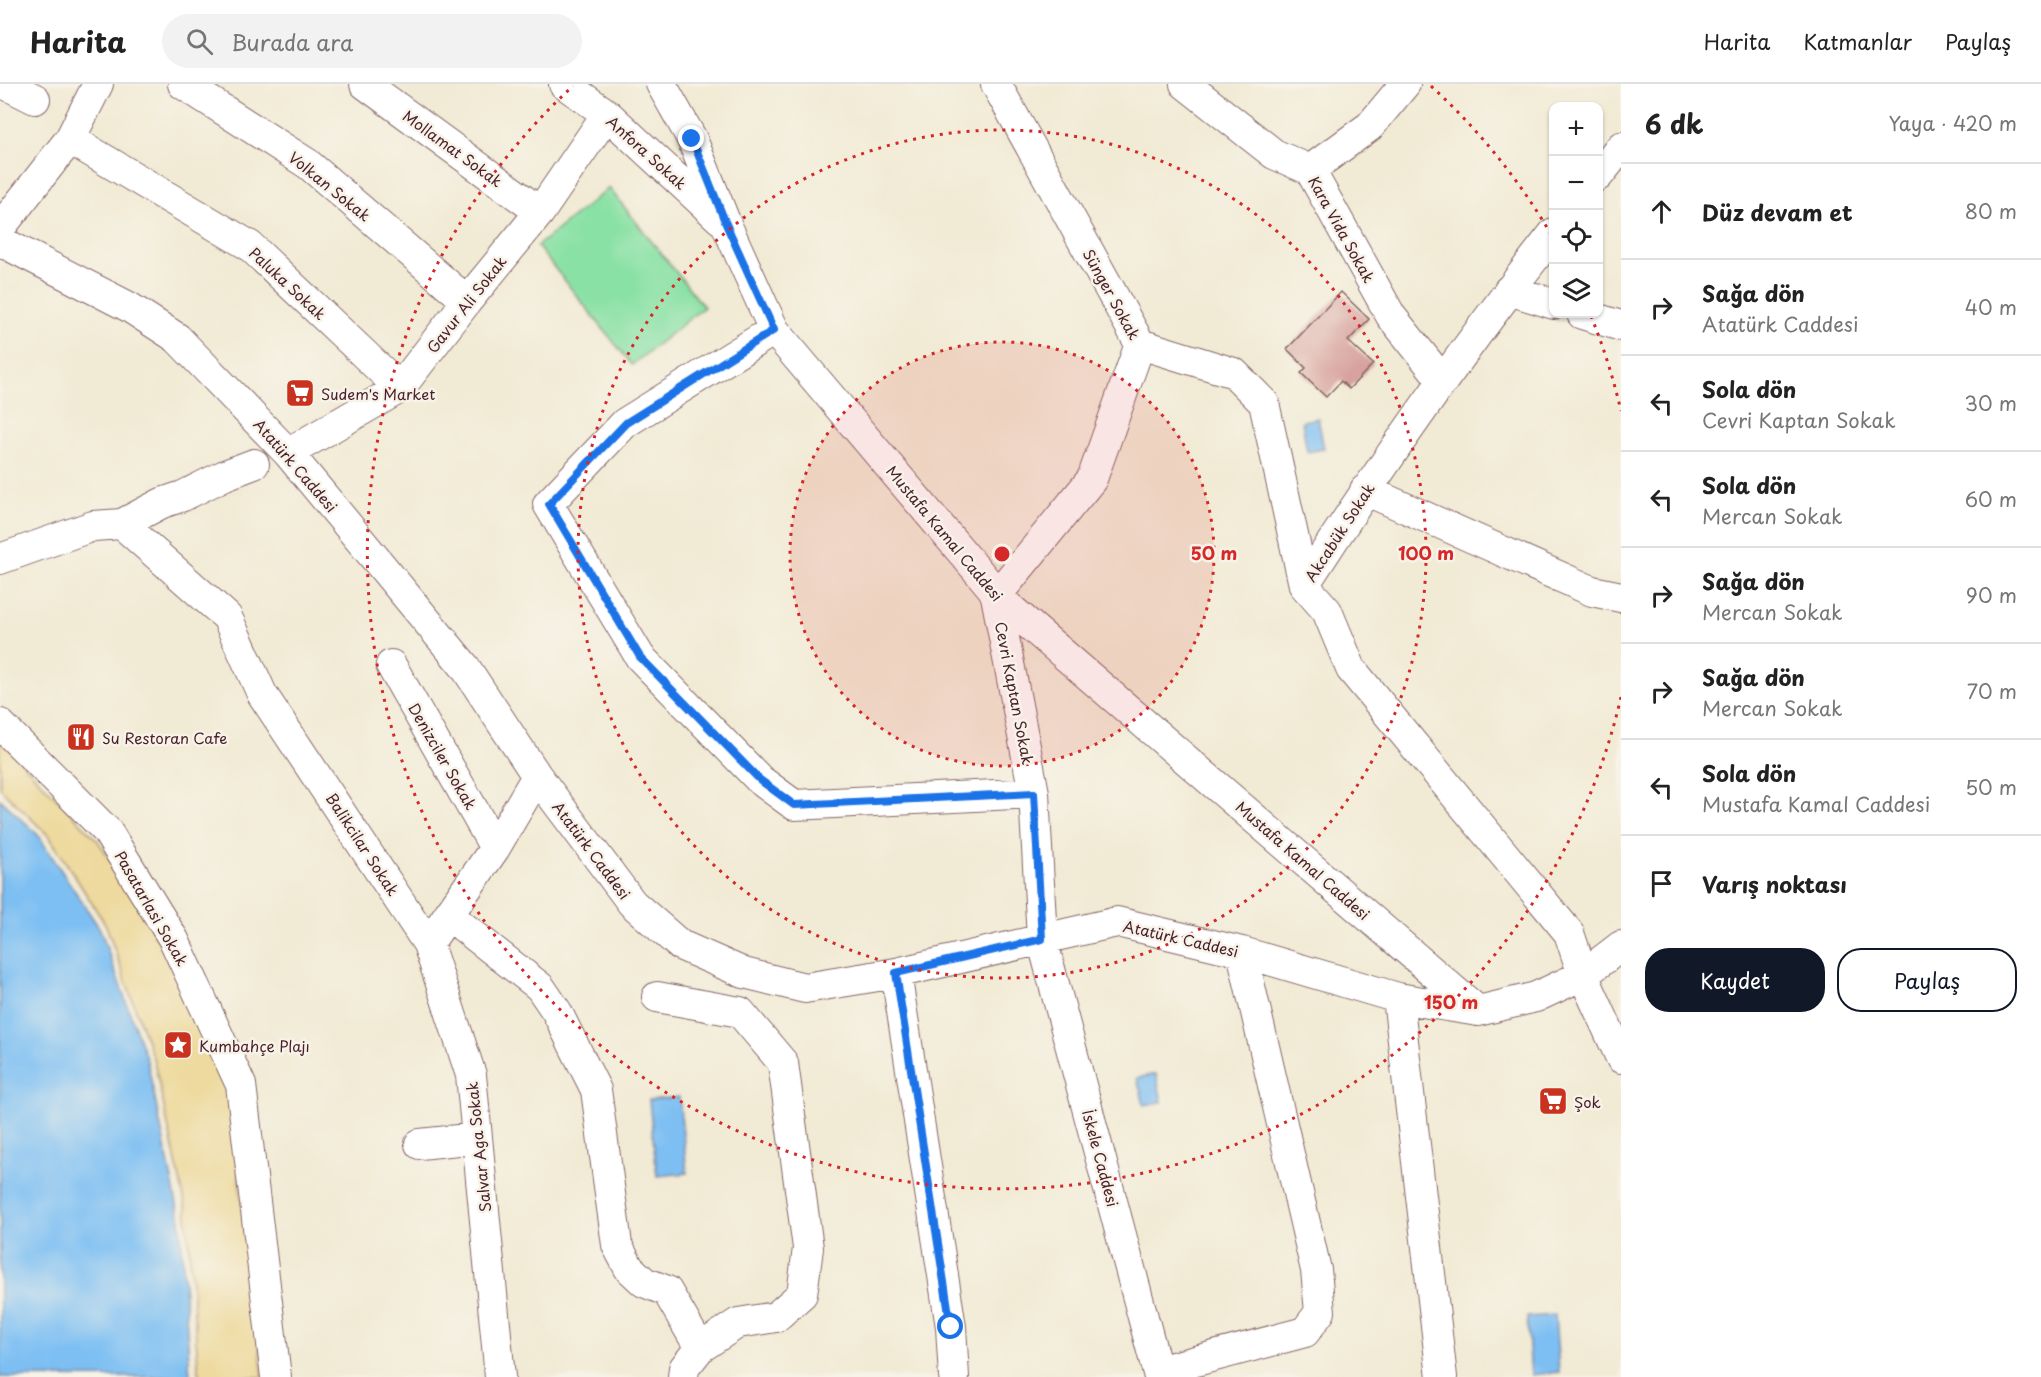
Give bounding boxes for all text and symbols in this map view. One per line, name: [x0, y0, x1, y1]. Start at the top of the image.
search box: [162, 14, 582, 68]
text: Harita: [30, 20, 126, 63]
icon: search: [183, 25, 216, 58]
text: Burada ara: [231, 25, 353, 58]
text: Harita: [1704, 25, 1770, 57]
text: Katmanlar: [1803, 25, 1912, 57]
text: Paylaş: [1945, 25, 2011, 57]
map controls: [1549, 102, 1603, 318]
button: +: [1549, 102, 1603, 156]
street label: Mollamat Sokak: [398, 104, 508, 192]
text: 6 dk: [1645, 104, 1703, 143]
text: Yaya · 420 m: [1889, 108, 2017, 138]
street label: Anfora Sokak: [602, 110, 693, 195]
route end: [678, 125, 704, 151]
street label: Volkan Sokak: [284, 146, 376, 226]
button: −: [1549, 156, 1603, 210]
street label: Kara Vida Sokak: [1303, 171, 1381, 287]
icon: ahead: [1645, 195, 1678, 228]
text: Düz devam et: [1702, 195, 1853, 228]
text: 80 m: [1965, 196, 2017, 226]
button: locate: [1549, 210, 1603, 264]
street label: Paluka Sokak: [244, 241, 332, 325]
street label: Sünger Sokak: [1078, 244, 1147, 344]
street label: Gavur Ali Sokak: [421, 250, 512, 358]
button: layers: [1549, 264, 1603, 318]
text: Sağa dön: [1702, 276, 1805, 309]
icon: right: [1645, 291, 1678, 324]
text: 40 m: [1965, 292, 2017, 322]
text: Atatürk Caddesi: [1702, 309, 1858, 339]
text: Sola dön: [1702, 372, 1796, 405]
supermarket icon: Sudem's Market: [284, 377, 316, 409]
place label: Sudem's Market: [321, 382, 435, 405]
icon: left: [1645, 387, 1678, 420]
text: 30 m: [1964, 388, 2017, 418]
text: Cevri Kaptan Sokak: [1702, 405, 1896, 435]
street label: Atatürk Caddesi: [249, 413, 343, 517]
street label: Mustafa Kamal Caddesi: [881, 460, 1009, 606]
text: Sola dön: [1702, 468, 1796, 501]
street label: Akcabük Sokak: [1298, 478, 1380, 586]
icon: left: [1645, 483, 1678, 516]
text: 60 m: [1965, 484, 2017, 514]
text: Mercan Sokak: [1702, 501, 1843, 531]
text: 50 m: [1191, 539, 1237, 566]
text: 100 m: [1398, 539, 1454, 566]
centre of rings: [992, 544, 1012, 564]
text: Sağa dön: [1702, 564, 1805, 597]
icon: right: [1645, 579, 1678, 612]
text: 90 m: [1966, 580, 2017, 610]
text: Mercan Sokak: [1702, 597, 1843, 627]
street label: Cevri Kaptan Sokak: [990, 620, 1040, 767]
text: Sağa dön: [1702, 660, 1805, 693]
icon: right: [1645, 675, 1678, 708]
text: 70 m: [1967, 676, 2017, 706]
text: Mercan Sokak: [1702, 693, 1843, 723]
street label: Denizciler Sokak: [403, 698, 483, 814]
restaurant icon: Su Restoran Cafe: [65, 721, 97, 753]
place label: Su Restoran Cafe: [102, 726, 227, 749]
text: Sola dön: [1702, 756, 1796, 789]
icon: left: [1645, 771, 1678, 804]
text: 50 m: [1965, 772, 2017, 802]
street label: Balikcilar Sokak: [321, 788, 405, 900]
text: Mustafa Kamal Caddesi: [1702, 789, 1930, 819]
street label: Mustafa Kamal Caddesi: [1231, 795, 1375, 925]
street label: Atatürk Caddesi: [548, 796, 636, 904]
street label: Pasatarlasi Sokak: [110, 846, 195, 970]
icon: arrive: [1645, 867, 1678, 900]
text: Varış noktası: [1702, 867, 1847, 900]
street label: Atatürk Caddesi: [1121, 914, 1241, 962]
button: Kaydet: [1645, 948, 1825, 1012]
button: Paylaş: [1837, 948, 2017, 1012]
text: 150 m: [1424, 988, 1478, 1015]
place icon: Kumbahçe Plajı: [162, 1029, 194, 1061]
place label: Kumbahçe Plajı: [199, 1034, 310, 1057]
street label: Salvar Aga Sokak: [460, 1080, 496, 1213]
supermarket icon: Şok: [1537, 1085, 1569, 1117]
place label: Şok: [1574, 1090, 1601, 1113]
street label: İskele Caddesi: [1077, 1107, 1125, 1209]
route start: [937, 1313, 963, 1339]

